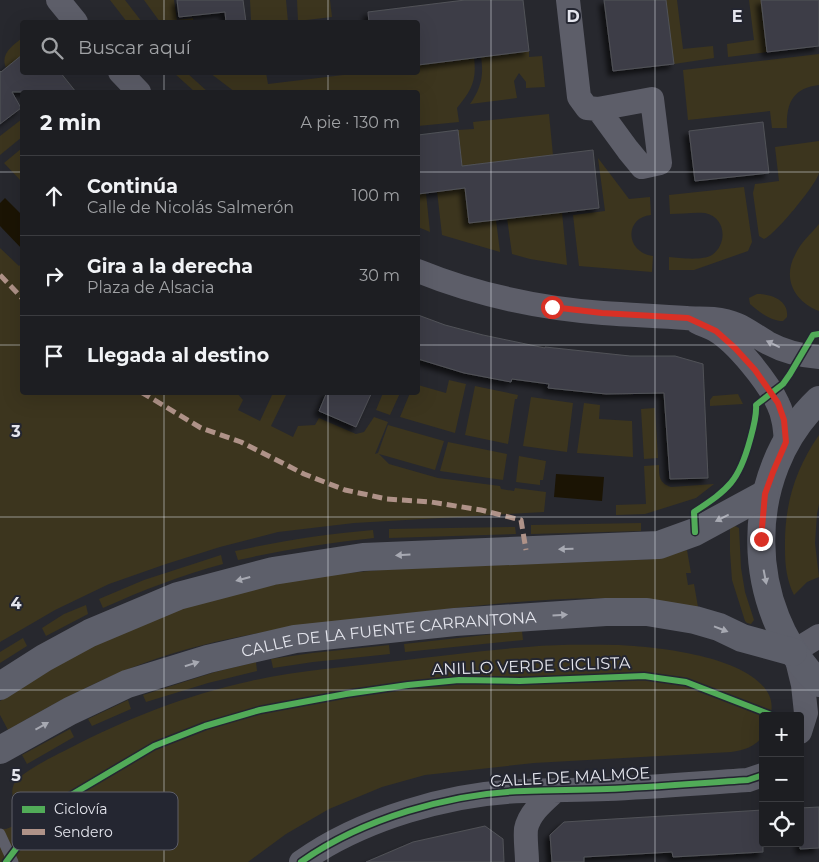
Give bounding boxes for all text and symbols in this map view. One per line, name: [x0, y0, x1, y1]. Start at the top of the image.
text: D: [566, 7, 580, 26]
text: E: [732, 7, 742, 26]
search box: [20, 20, 420, 75]
icon: search: [38, 34, 66, 62]
text: Buscar aquí: [78, 36, 191, 59]
text: 2 min: [40, 110, 101, 135]
text: A pie · 130 m: [301, 113, 400, 132]
text: Continúa: [87, 175, 178, 198]
icon: ahead: [40, 182, 68, 210]
text: 100 m: [352, 186, 400, 205]
text: Calle de Nicolás Salmerón: [87, 198, 294, 217]
text: Gira a la derecha: [87, 255, 253, 278]
icon: right: [40, 262, 68, 290]
text: 30 m: [359, 266, 400, 285]
text: Plaza de Alsacia: [87, 278, 214, 297]
route start: [541, 296, 564, 319]
one-way arrow: [765, 340, 780, 348]
icon: arrive: [40, 342, 68, 370]
text: Llegada al destino: [87, 344, 269, 367]
text: 3: [10, 422, 21, 441]
one-way arrow: [715, 514, 730, 522]
route end: [750, 528, 773, 551]
one-way arrow: [557, 545, 573, 553]
one-way arrow: [395, 552, 411, 560]
one-way arrow: [761, 570, 769, 586]
one-way arrow: [235, 575, 250, 583]
text: 4: [10, 594, 22, 613]
street label: CALLE DE LA FUENTE CARRANTONA: [239, 607, 538, 661]
one-way arrow: [553, 611, 569, 619]
one-way arrow: [714, 625, 729, 633]
street label: ANILLO VERDE CICLISTA: [432, 653, 631, 679]
one-way arrow: [185, 660, 200, 668]
map controls: [759, 712, 804, 847]
button: +: [759, 712, 804, 757]
one-way arrow: [35, 722, 50, 730]
button: −: [759, 757, 804, 802]
street label: CALLE DE MALMOE: [490, 763, 650, 791]
text: 5: [11, 766, 21, 785]
legend: [12, 792, 178, 850]
text: Ciclovía: [54, 800, 107, 818]
button: locate: [759, 802, 804, 847]
text: Sendero: [54, 823, 113, 841]

